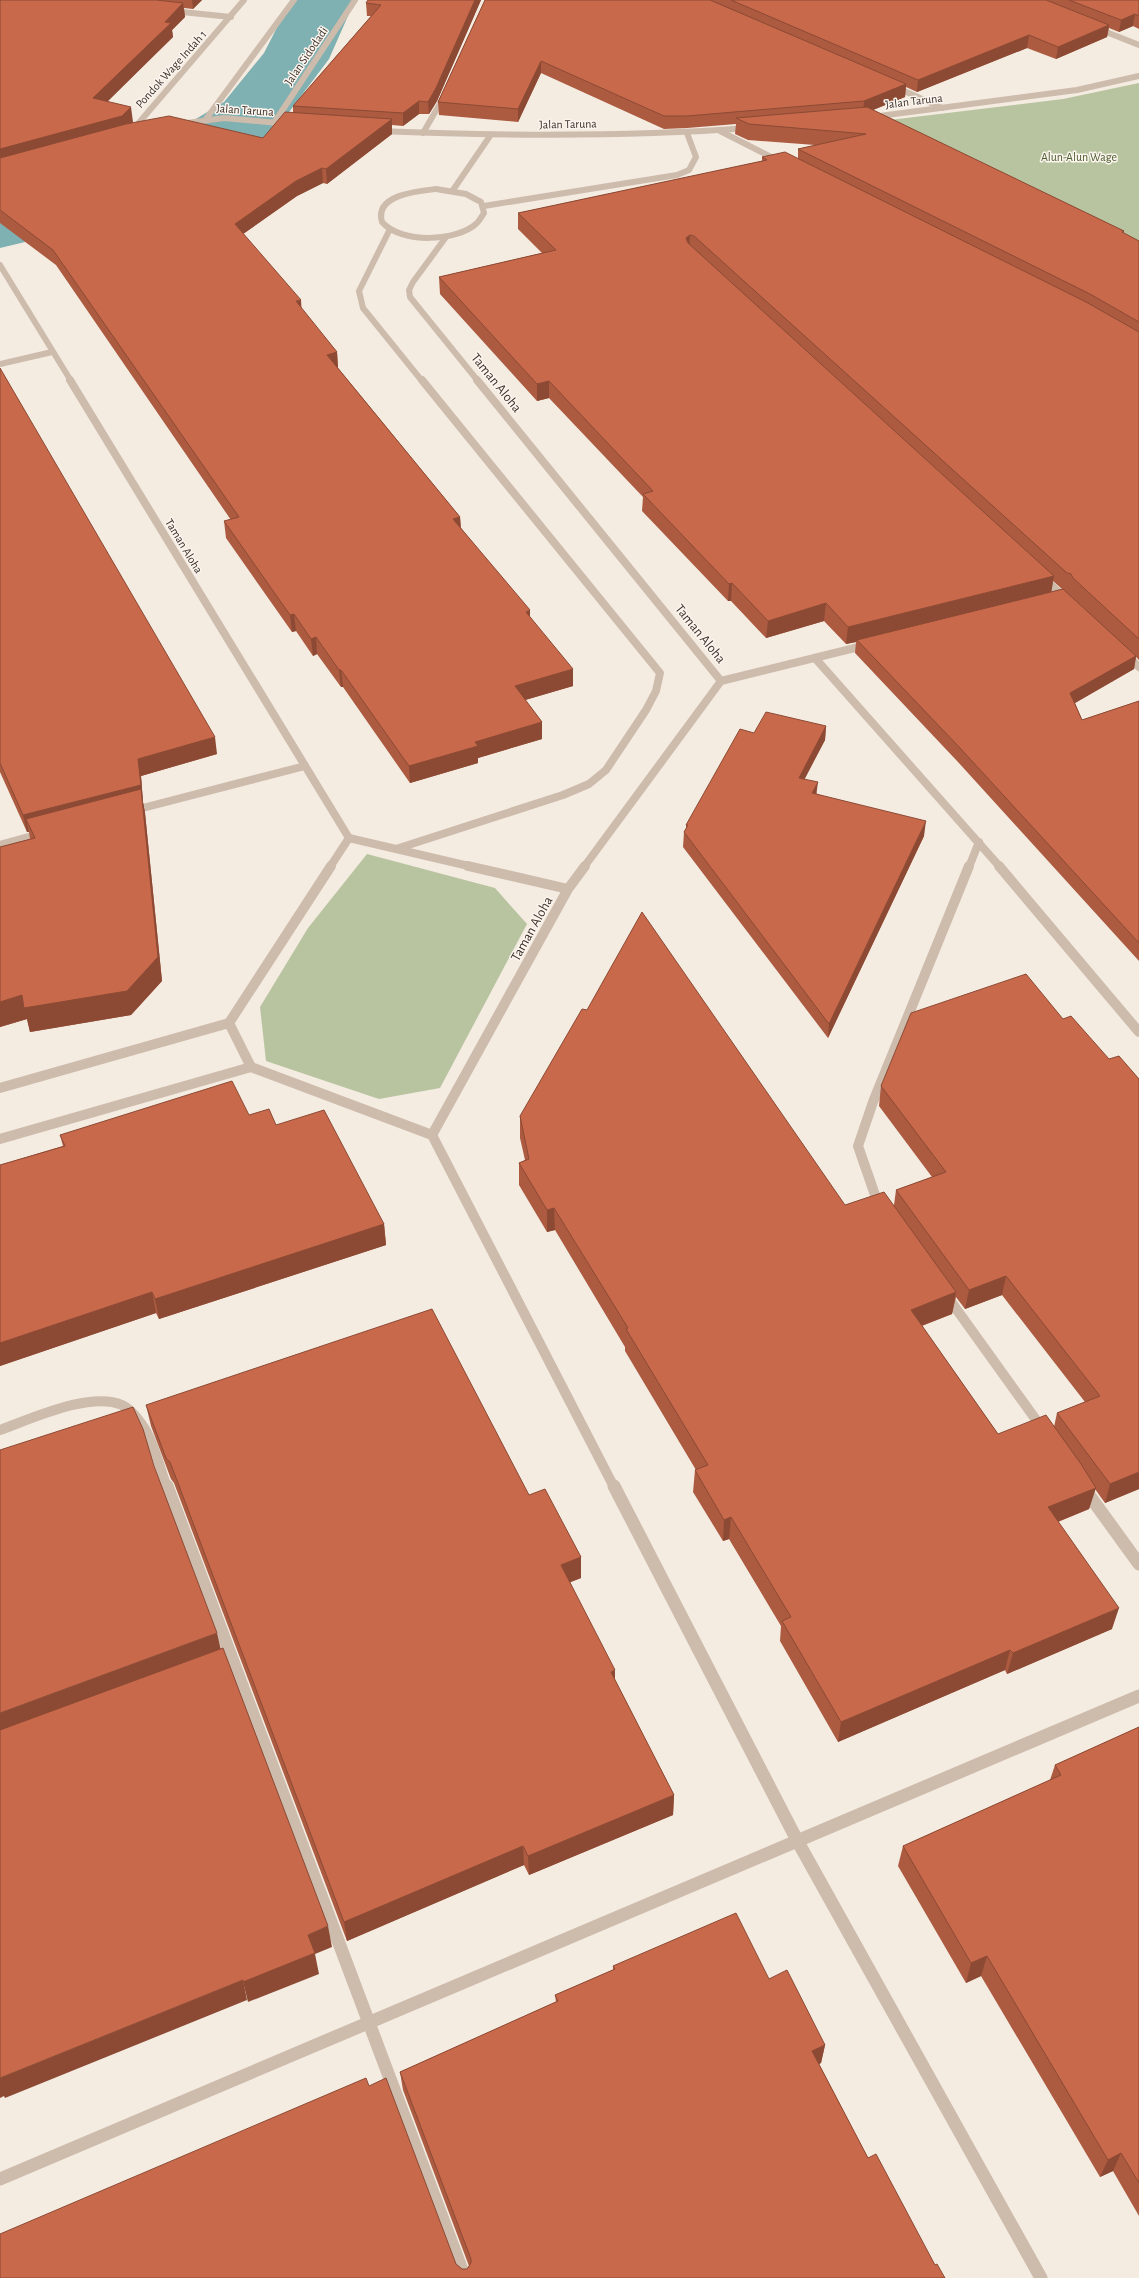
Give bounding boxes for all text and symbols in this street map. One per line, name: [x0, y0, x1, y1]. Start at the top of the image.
street label: Jalan Sidodadi: [282, 25, 330, 87]
street label: Pondok Wage Indah 1: [133, 28, 209, 110]
street label: Jalan Taruna: [885, 91, 944, 110]
street label: Jalan Taruna: [216, 102, 275, 118]
street label: Jalan Taruna: [539, 117, 597, 131]
park label: Alun-Alun Wage: [1041, 151, 1117, 163]
street label: Taman Aloha: [468, 351, 524, 416]
street label: Taman Aloha: [163, 517, 205, 576]
street label: Taman Aloha: [672, 602, 728, 667]
street label: Taman Aloha: [509, 894, 556, 964]

